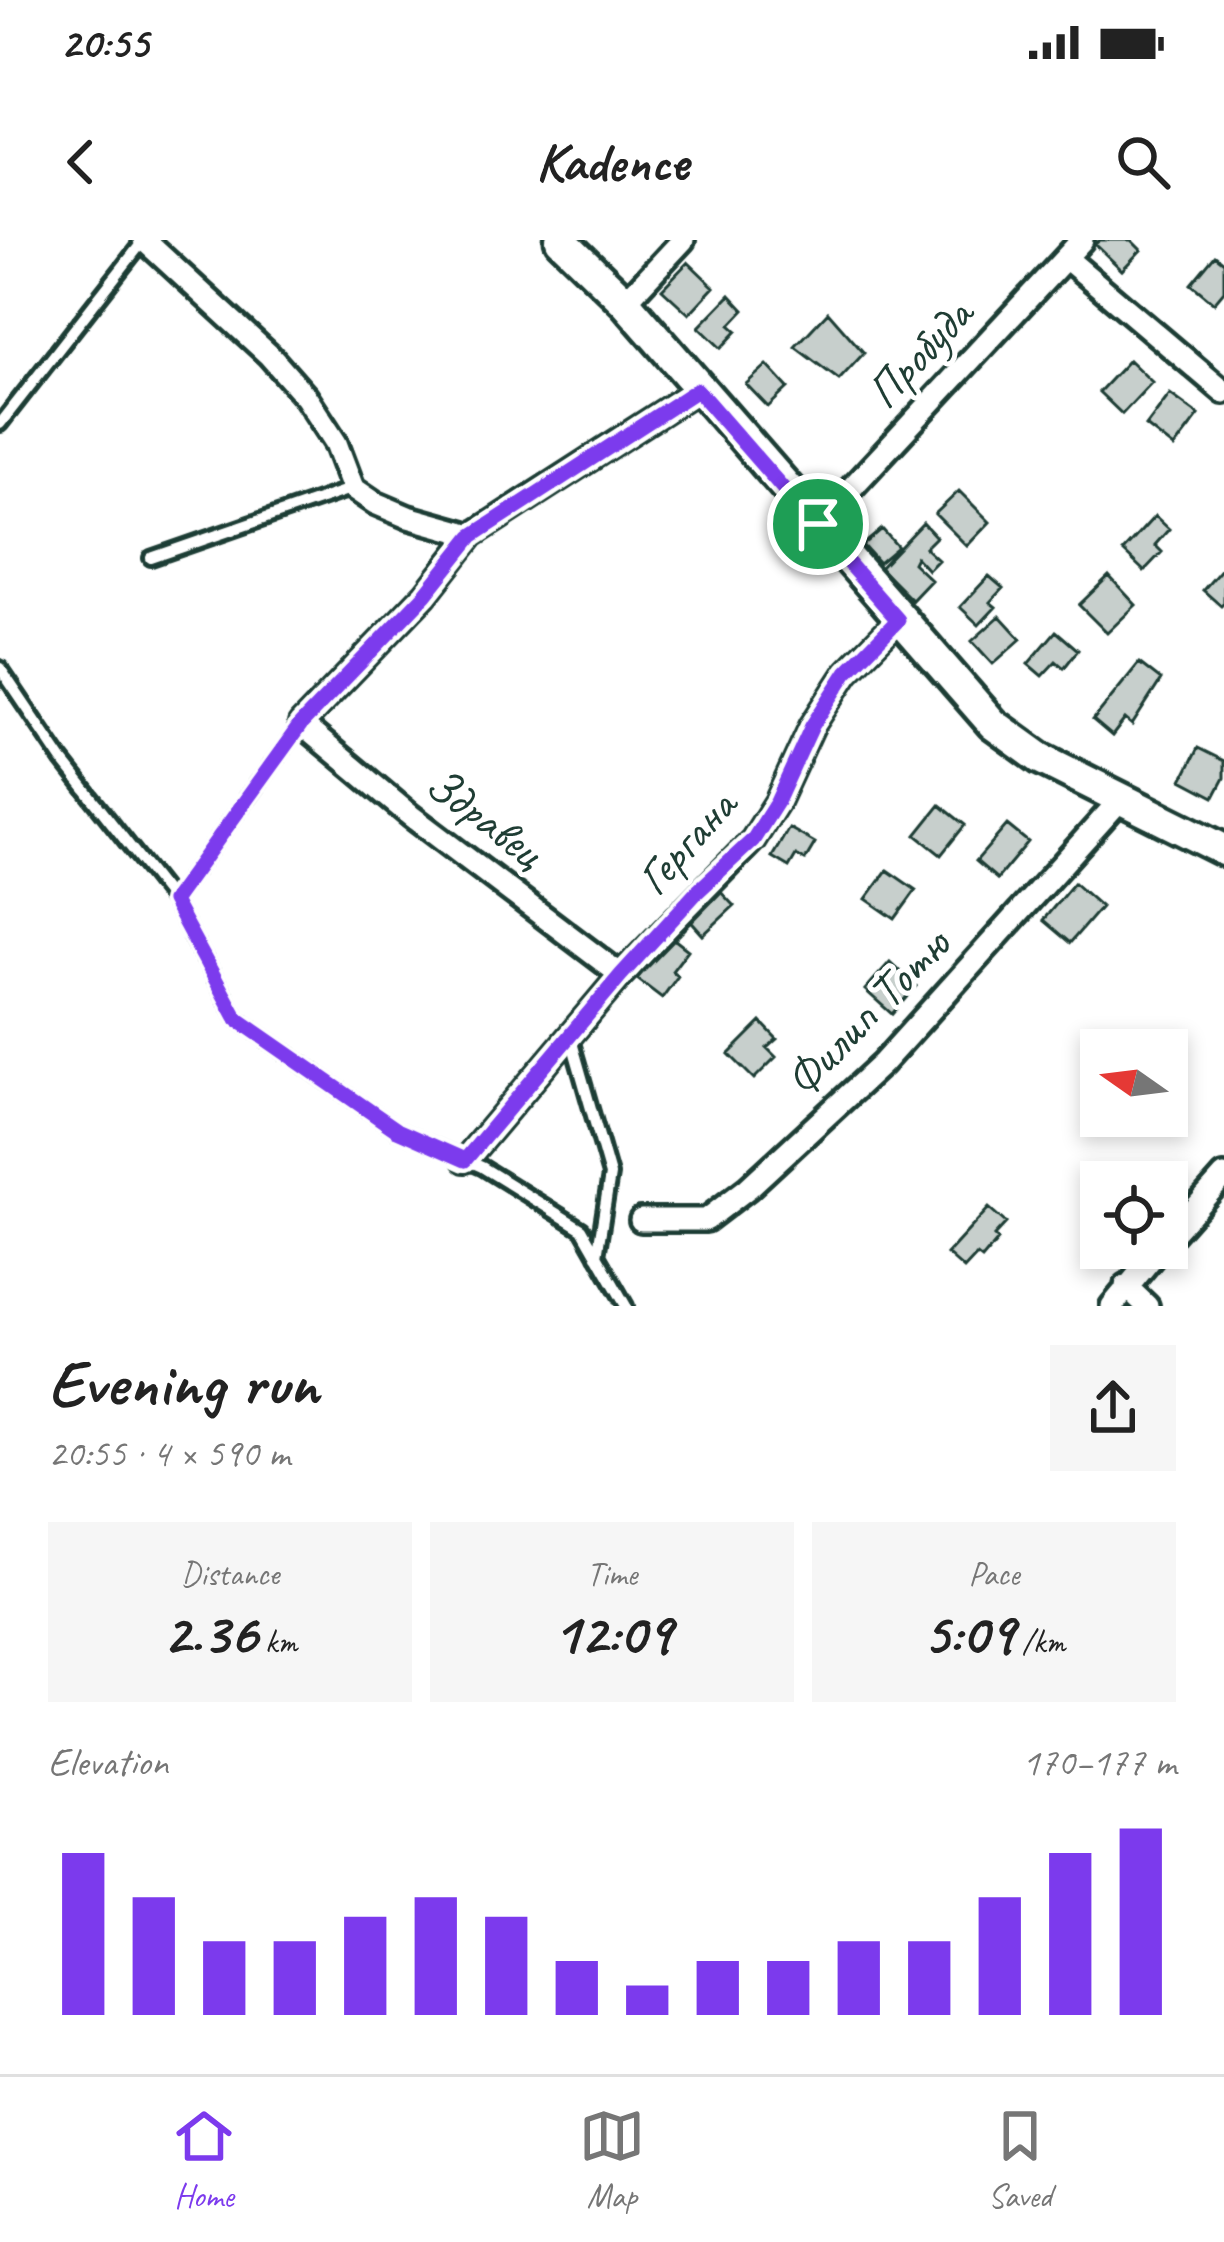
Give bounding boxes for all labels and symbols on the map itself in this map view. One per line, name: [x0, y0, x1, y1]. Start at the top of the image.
street label: Пробуда: [853, 282, 988, 421]
pin: [767, 473, 869, 575]
street label: Здравец: [414, 753, 558, 882]
street label: Гергана: [623, 774, 752, 907]
street label: Филип Тотю: [772, 913, 964, 1109]
north arrow: [1080, 1029, 1188, 1137]

